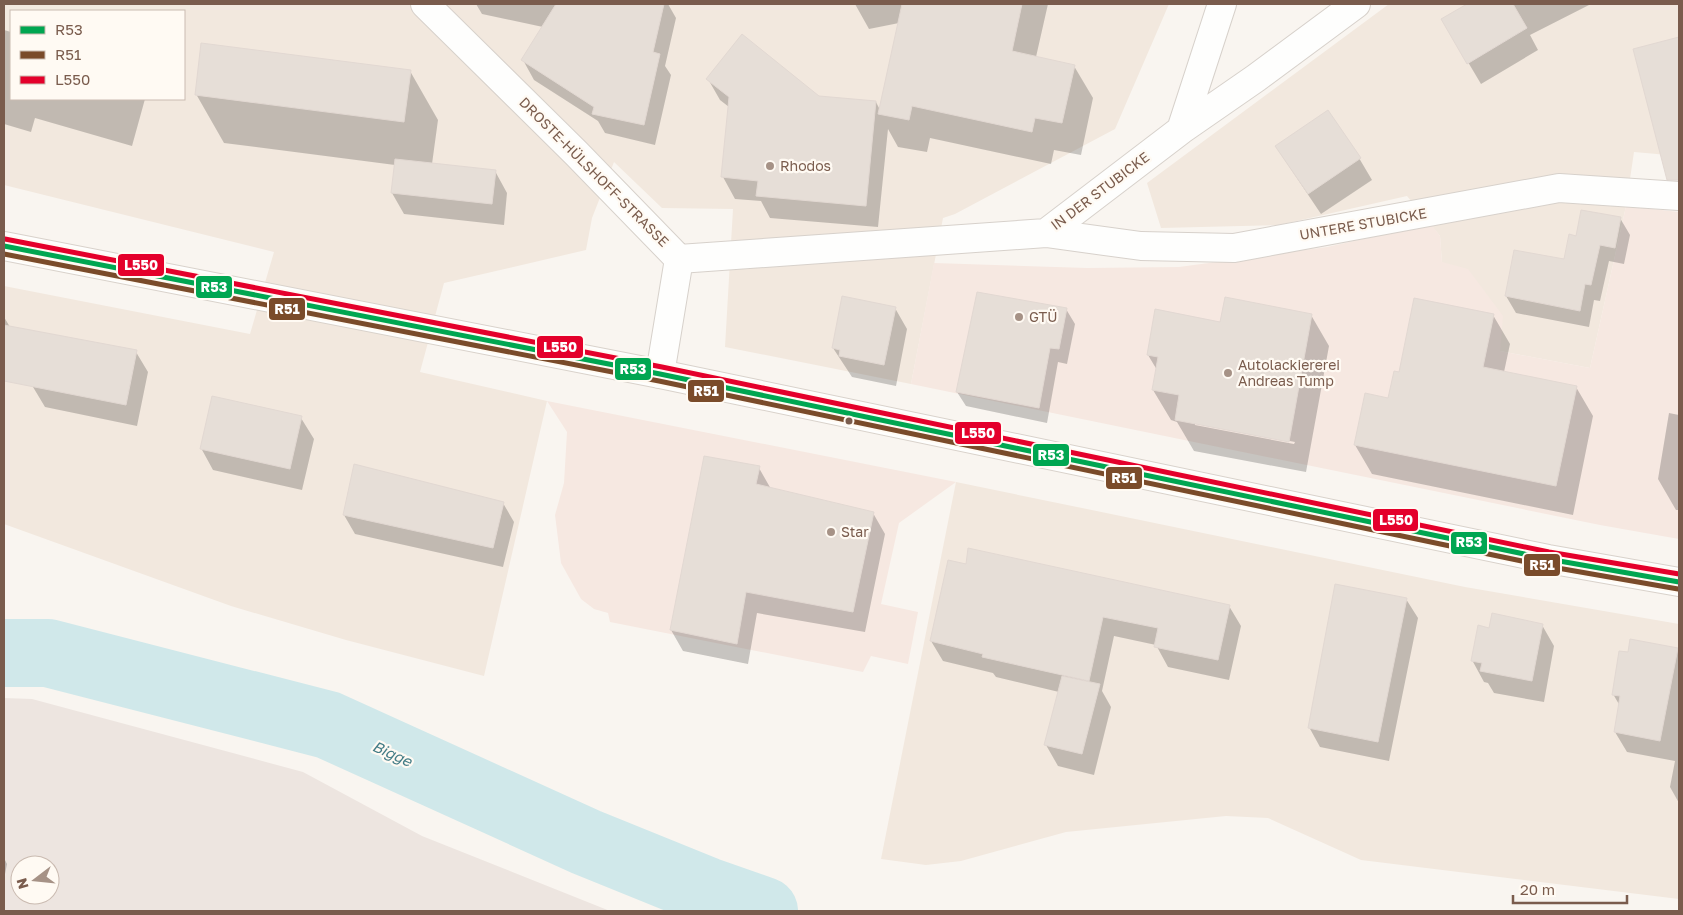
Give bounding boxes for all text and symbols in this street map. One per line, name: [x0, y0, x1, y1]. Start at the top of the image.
legend: [10, 10, 185, 100]
text: R53: [55, 20, 83, 38]
text: R51: [55, 45, 81, 63]
text: L550: [55, 70, 90, 88]
street label: DROSTE-HÜLSHOFF-STRASSE: [516, 93, 673, 250]
street label: IN DER STUBICKE: [1047, 148, 1152, 233]
place label: Rhodos: [780, 157, 831, 174]
marker: Rhodos: [764, 160, 776, 172]
street label: UNTERE STUBICKE: [1298, 204, 1428, 243]
line badge: L550: [117, 253, 165, 277]
text: L550: [124, 256, 158, 273]
line badge: R53: [195, 275, 233, 299]
text: R53: [201, 278, 227, 295]
line badge: R51: [268, 297, 306, 321]
text: R51: [274, 300, 300, 317]
place label: GTÜ: [1029, 308, 1058, 325]
marker: GTÜ: [1013, 311, 1025, 323]
line badge: L550: [536, 335, 584, 359]
text: L550: [543, 338, 577, 355]
place label: Autolackiererei Andreas Tump: [1238, 356, 1340, 389]
line badge: R53: [614, 357, 652, 381]
text: R53: [620, 360, 646, 377]
marker: Autolackiererei Andreas Tump: [1222, 367, 1234, 379]
line badge: R51: [687, 379, 725, 403]
text: R51: [693, 382, 719, 399]
unlabelled marker: [844, 416, 854, 426]
line badge: L550: [954, 421, 1002, 445]
text: L550: [961, 424, 995, 441]
line badge: R53: [1032, 443, 1070, 467]
text: R53: [1038, 446, 1064, 463]
line badge: R51: [1105, 466, 1143, 490]
text: R51: [1111, 469, 1137, 486]
line badge: L550: [1372, 508, 1419, 532]
text: L550: [1379, 511, 1413, 528]
place label: Star: [841, 523, 869, 540]
marker: Star: [825, 526, 837, 538]
line badge: R53: [1450, 531, 1488, 555]
text: R53: [1456, 533, 1482, 550]
line badge: R51: [1523, 553, 1561, 577]
text: R51: [1529, 556, 1555, 573]
water label: Bigge: [370, 736, 416, 771]
north arrow: [10, 855, 60, 905]
scale bar: [1513, 872, 1627, 904]
text: N: [12, 876, 32, 891]
text: 20 m: [1520, 880, 1555, 898]

